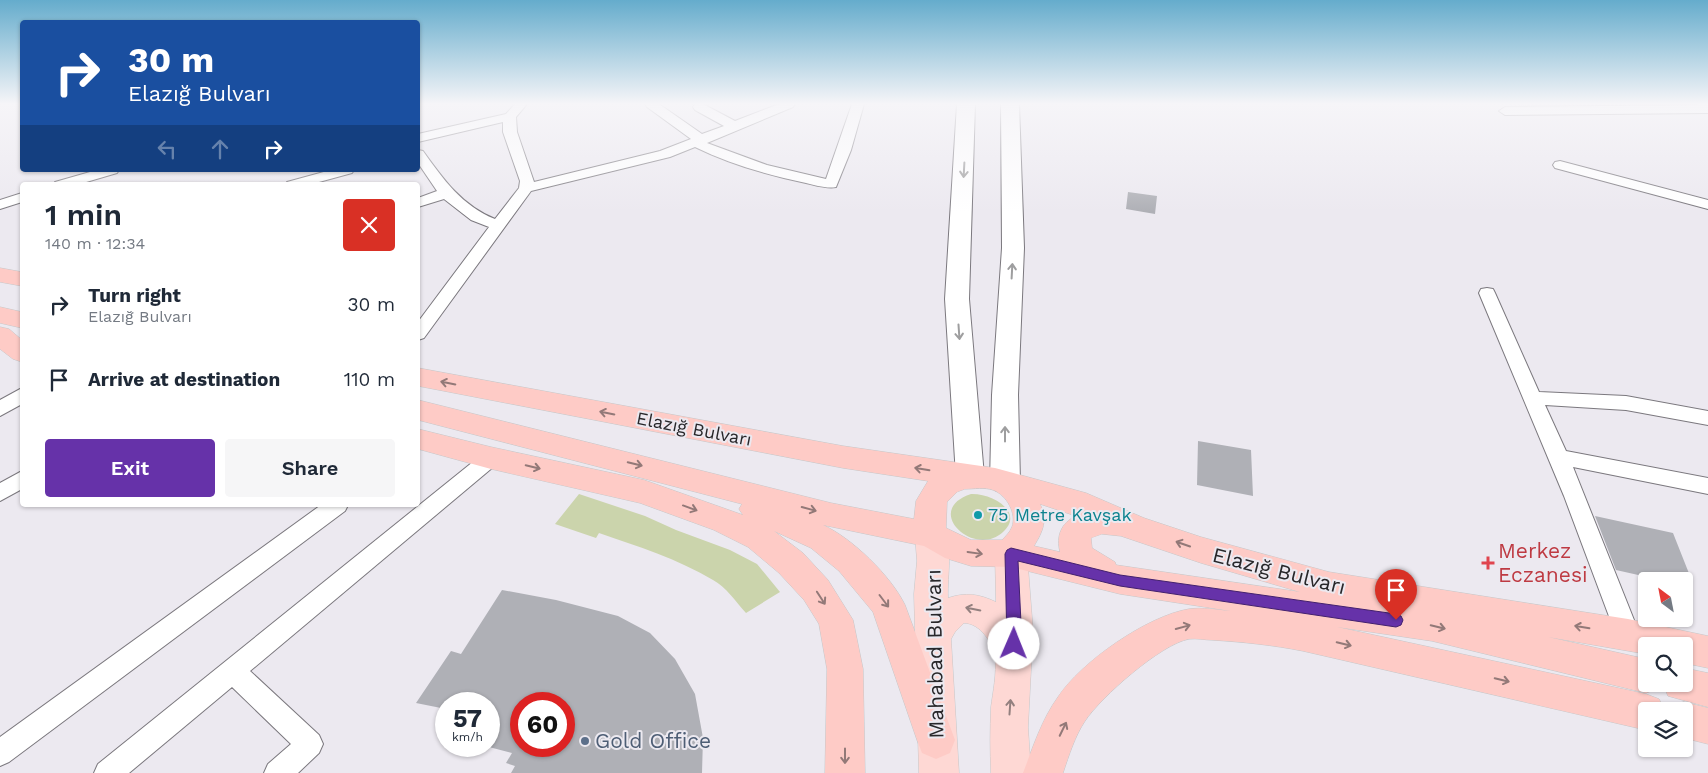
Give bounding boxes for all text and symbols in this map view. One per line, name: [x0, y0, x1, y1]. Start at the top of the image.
text: 30 m: [128, 39, 214, 81]
icon: right: [45, 40, 110, 105]
text: Elazığ Bulvarı: [128, 81, 271, 106]
icon: left: [153, 135, 181, 163]
icon: ahead: [206, 135, 234, 163]
icon: right: [259, 135, 287, 163]
one-way arrow: [960, 162, 969, 178]
text: 1 min: [45, 197, 122, 232]
button: close: [343, 199, 395, 251]
text: 140 m · 12:34: [45, 234, 145, 253]
one-way arrow: [1007, 264, 1016, 280]
text: Turn right: [88, 284, 181, 307]
icon: right: [45, 291, 73, 319]
text: 30 m: [348, 293, 395, 316]
text: Elazığ Bulvarı: [88, 307, 192, 326]
one-way arrow: [955, 324, 964, 340]
icon: arrive: [45, 366, 73, 394]
text: Arrive at destination: [88, 368, 280, 391]
text: 110 m: [344, 368, 395, 391]
one-way arrow: [440, 377, 456, 387]
street label: Elazığ Bulvarı: [635, 407, 753, 450]
one-way arrow: [600, 408, 616, 417]
one-way arrow: [1000, 426, 1010, 442]
button: Exit: [45, 439, 215, 497]
button: Share: [225, 439, 395, 497]
one-way arrow: [626, 460, 642, 469]
one-way arrow: [524, 463, 540, 473]
one-way arrow: [915, 464, 931, 474]
one-way arrow: [682, 504, 697, 513]
place label: 75 Metre Kavşak: [988, 504, 1132, 525]
one-way arrow: [800, 505, 816, 515]
marker: 75 Metre Kavşak: [972, 509, 984, 521]
place label: Merkez Eczanesi: [1498, 538, 1588, 587]
one-way arrow: [1176, 539, 1192, 548]
street label: Elazığ Bulvarı: [1210, 542, 1348, 599]
one-way arrow: [967, 549, 983, 559]
marker: Merkez Eczanesi: [1482, 557, 1494, 569]
street label: Mahabad Bulvarı: [921, 569, 948, 739]
pin: [1375, 569, 1417, 620]
north arrow: [1638, 572, 1692, 628]
map controls: [1638, 572, 1693, 757]
icon: arrive: [1382, 576, 1410, 604]
one-way arrow: [816, 591, 826, 605]
one-way arrow: [879, 594, 889, 608]
one-way arrow: [966, 604, 982, 614]
position arrow: [987, 617, 1039, 669]
one-way arrow: [1175, 621, 1191, 631]
one-way arrow: [1574, 622, 1590, 632]
one-way arrow: [1430, 623, 1446, 632]
button: search: [1638, 637, 1693, 692]
one-way arrow: [1335, 640, 1351, 649]
one-way arrow: [1494, 676, 1510, 685]
speed limit sign: 60: [510, 692, 575, 757]
one-way arrow: [1005, 699, 1015, 715]
button: layers: [1638, 702, 1693, 757]
text: 57: [453, 704, 482, 733]
one-way arrow: [1058, 721, 1068, 736]
place label: Gold Office: [595, 728, 711, 753]
text: km/h: [452, 730, 483, 744]
marker: Gold Office: [579, 735, 591, 747]
one-way arrow: [840, 747, 850, 763]

